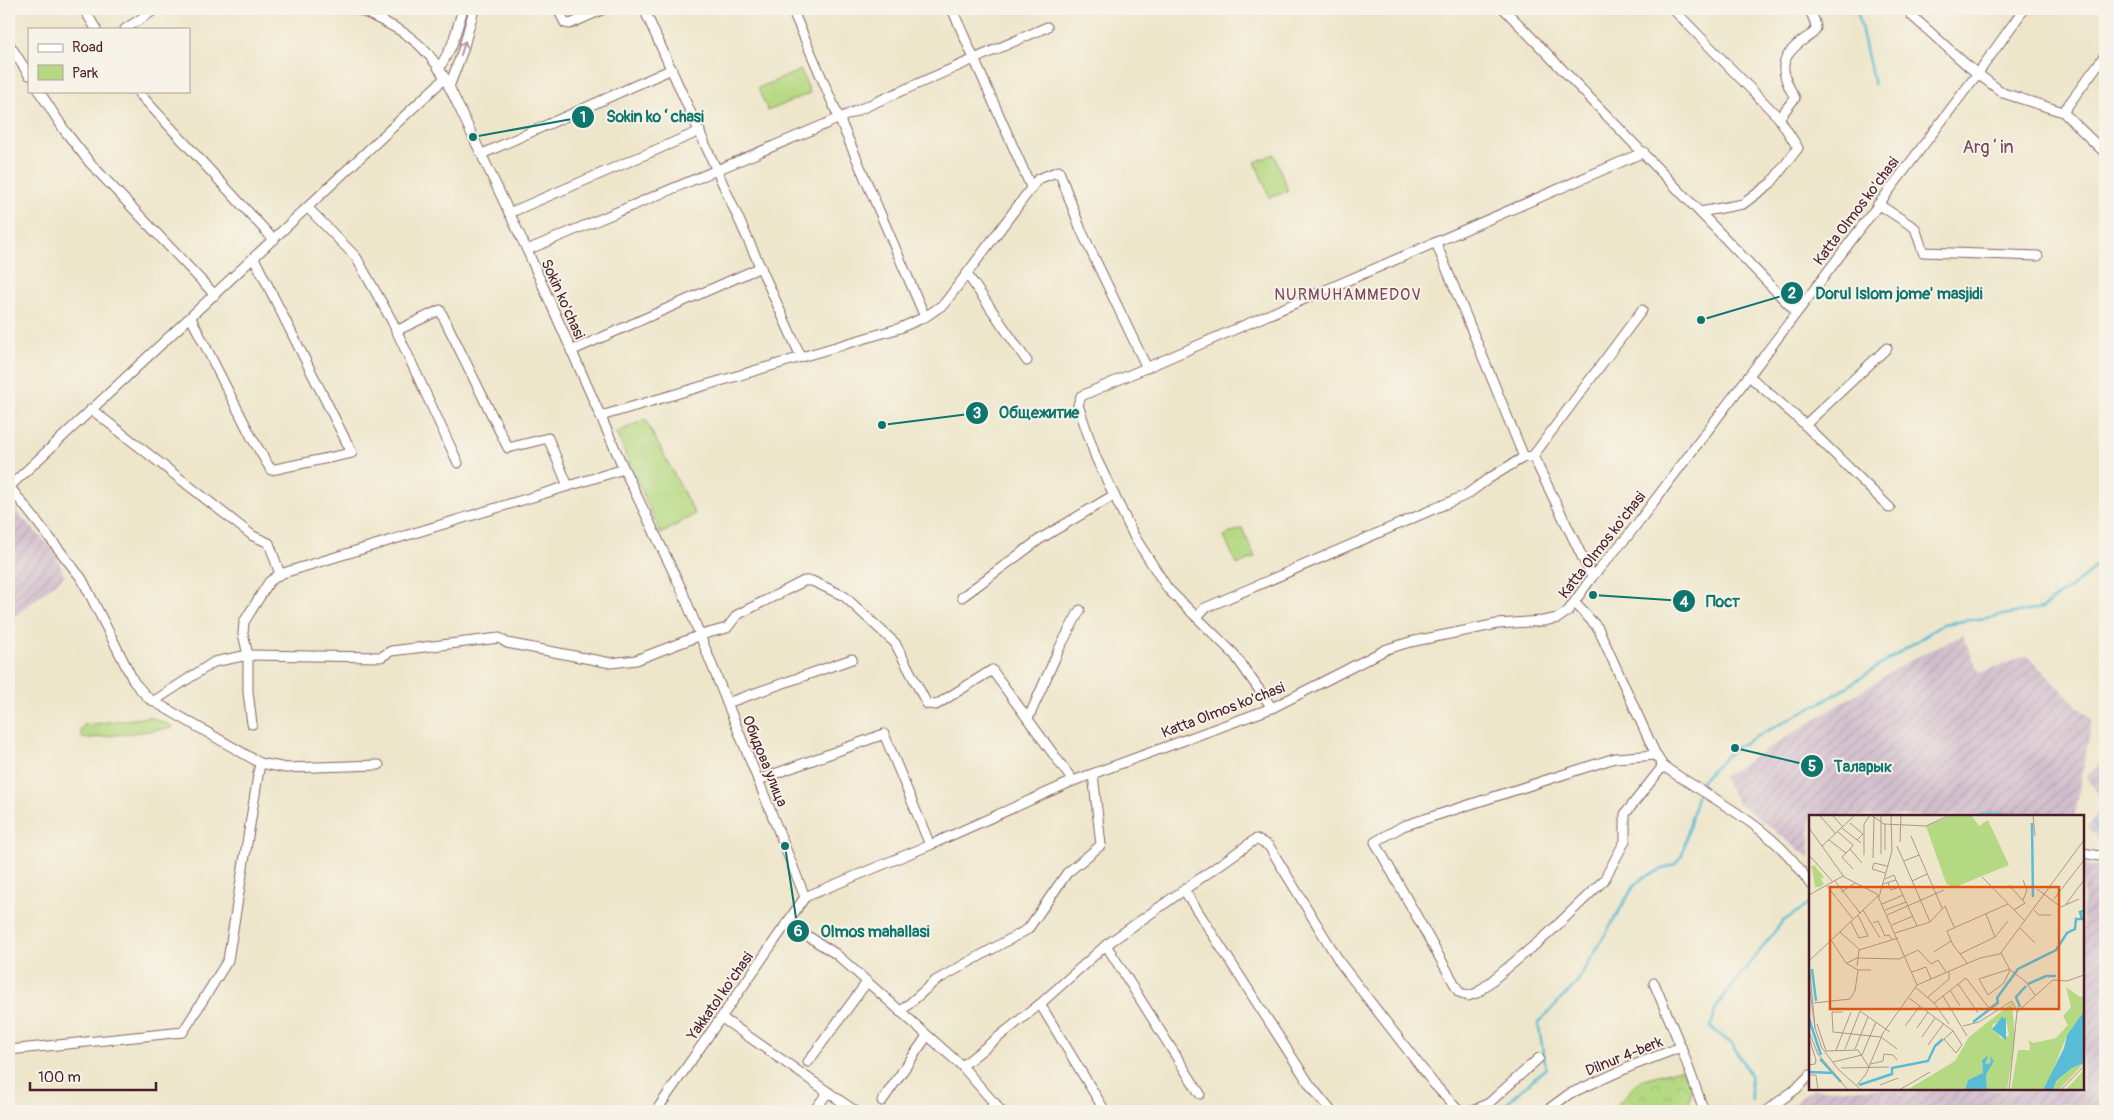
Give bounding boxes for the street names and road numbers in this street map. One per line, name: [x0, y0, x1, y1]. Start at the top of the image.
street label: Katta Olmos ko'chasi: [1810, 153, 1903, 269]
street label: Sokin ko'chasi: [536, 256, 589, 342]
street label: Katta Olmos ko'chasi: [1555, 488, 1650, 603]
street label: Katta Olmos ko'chasi: [1159, 678, 1288, 743]
street label: Обидова улица: [738, 713, 791, 810]
street label: Yakkatol ko'chasi: [682, 948, 758, 1045]
street label: Dilnur 4-berk: [1583, 1032, 1666, 1081]

